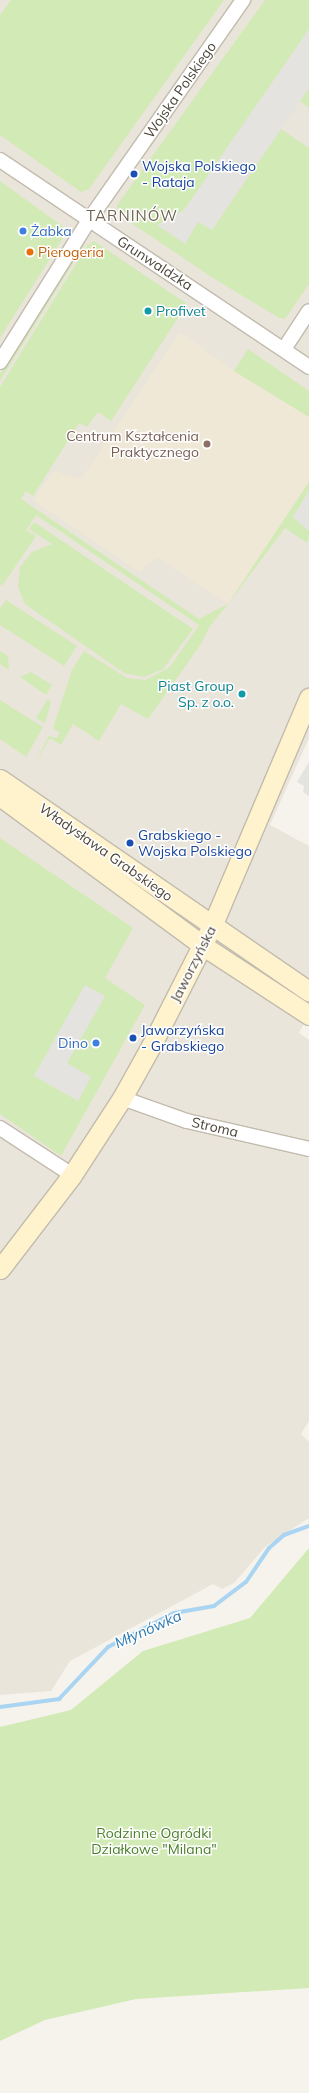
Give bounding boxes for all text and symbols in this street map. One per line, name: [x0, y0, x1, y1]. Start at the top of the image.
street label: Wojska Polskiego: [140, 39, 220, 141]
place label: Wojska Polskiego - Rataja: [142, 158, 256, 190]
marker: Wojska Polskiego - Rataja: [129, 169, 139, 179]
district label: TARNINÓW: [86, 207, 178, 225]
place label: Żabka: [31, 223, 72, 239]
marker: Żabka: [18, 226, 28, 236]
street label: Grunwaldzka: [114, 232, 196, 294]
place label: Pierogeria: [38, 244, 104, 260]
marker: Pierogeria: [25, 247, 35, 257]
place label: Profivet: [156, 303, 206, 319]
marker: Profivet: [143, 306, 153, 316]
place label: Centrum Kształcenia Praktycznego: [66, 428, 199, 460]
marker: Centrum Kształcenia Praktycznego: [202, 439, 212, 449]
place label: Piast Group Sp. z o.o.: [158, 678, 234, 710]
marker: Piast Group Sp. z o.o.: [237, 689, 247, 699]
street label: Władysława Grabskiego: [36, 799, 176, 905]
place label: Grabskiego - Wojska Polskiego: [138, 827, 252, 860]
marker: Grabskiego - Wojska Polskiego: [125, 838, 135, 848]
street label: Jaworzyńska: [167, 923, 219, 1005]
place label: Jaworzyńska - Grabskiego: [141, 1022, 224, 1054]
marker: Jaworzyńska - Grabskiego: [128, 1033, 138, 1043]
place label: Dino: [58, 1035, 88, 1051]
marker: Dino: [91, 1038, 101, 1048]
street label: Stroma: [190, 1113, 240, 1141]
water label: Młynówka: [112, 1606, 184, 1652]
park label: Rodzinne Ogródki Działkowe "Milana": [91, 1825, 217, 1858]

